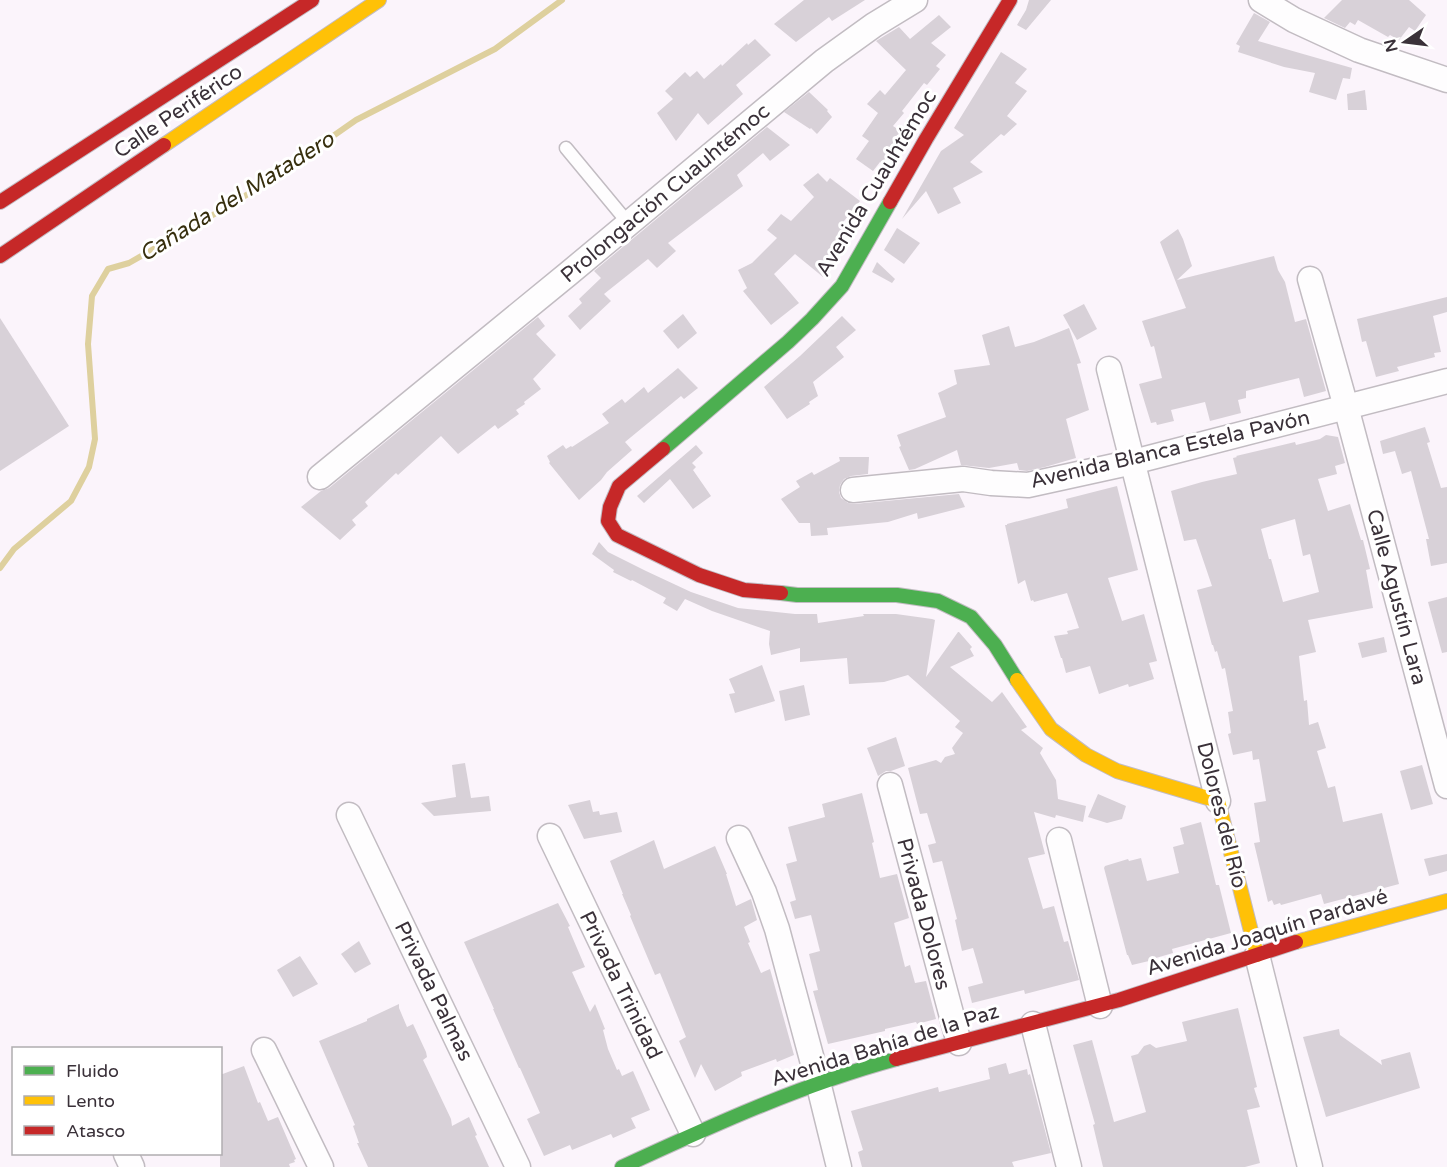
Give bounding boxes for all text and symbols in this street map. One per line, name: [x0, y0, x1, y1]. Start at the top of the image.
north arrow: [1375, 12, 1435, 72]
text: N: [1380, 37, 1403, 54]
street label: Calle Periférico: [109, 59, 247, 164]
street label: Avenida Cuauhtémoc: [811, 85, 942, 281]
street label: Prolongación Cuauhtémoc: [556, 99, 775, 288]
water label: Cañada del Matadero: [134, 125, 340, 267]
street label: Avenida Blanca Estela Pavón: [1028, 405, 1312, 494]
street label: Calle Agustín Lara: [1361, 507, 1432, 688]
street label: Dolores del Río: [1191, 739, 1252, 891]
street label: Privada Dolores: [891, 835, 956, 993]
street label: Avenida Joaquín Pardavé: [1143, 884, 1391, 981]
street label: Privada Trinidad: [574, 907, 667, 1063]
street label: Privada Palmas: [389, 917, 478, 1065]
street label: Avenida Bahía de la Paz: [768, 999, 1002, 1092]
legend: [12, 1047, 222, 1155]
text: Fluido: [66, 1060, 119, 1082]
text: Lento: [66, 1090, 115, 1112]
text: Atasco: [66, 1120, 125, 1142]

